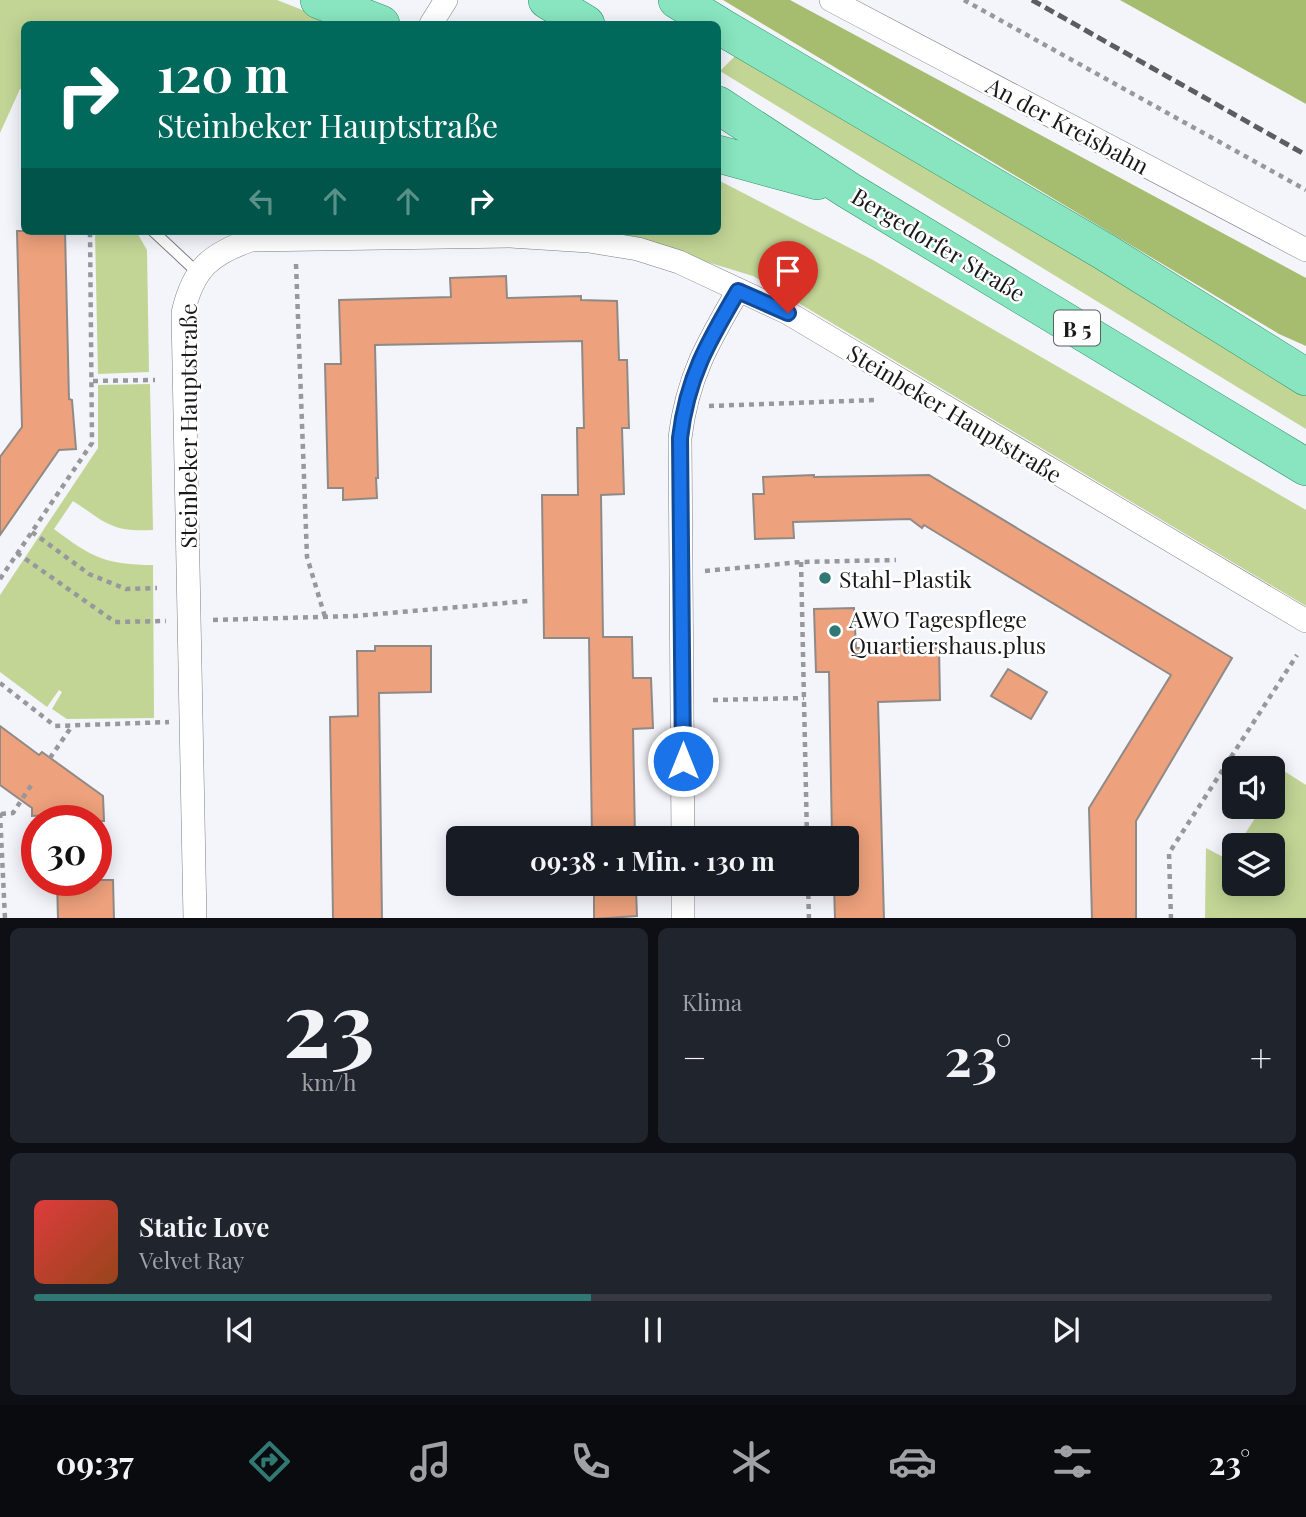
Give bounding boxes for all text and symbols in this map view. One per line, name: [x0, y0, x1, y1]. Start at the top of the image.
text: 120 m: [157, 40, 289, 105]
icon: right: [42, 49, 133, 140]
street label: An der Kreisbahn: [981, 69, 1155, 181]
text: Steinbeker Hauptstraße: [157, 103, 498, 146]
street label: Bergedorfer Straße: [846, 180, 1032, 308]
icon: left: [243, 182, 281, 220]
icon: ahead: [316, 182, 354, 220]
icon: ahead: [389, 182, 427, 220]
icon: right: [462, 182, 500, 220]
pin: [758, 241, 818, 313]
icon: arrive: [769, 252, 807, 290]
street label: Steinbeker Hauptstraße: [172, 303, 203, 549]
road number: B 5: [1054, 310, 1100, 346]
street label: Steinbeker Hauptstraße: [842, 337, 1068, 489]
place label: Stahl-Plastik: [839, 563, 972, 594]
marker: Stahl-Plastik: [817, 570, 833, 586]
place label: AWO Tagespflege Quartiershaus.plus: [848, 603, 1046, 660]
marker: AWO Tagespflege Quartiershaus.plus: [827, 623, 843, 639]
position arrow: [646, 724, 720, 798]
map controls: [1222, 756, 1285, 896]
button: sound: [1222, 756, 1285, 819]
speed limit sign: 30: [21, 805, 112, 896]
button: layers: [1222, 833, 1285, 896]
text: 09:38 · 1 Min. · 130 m: [530, 843, 775, 878]
text: 23: [283, 960, 375, 1081]
text: Klima: [682, 986, 742, 1017]
text: 23°: [945, 1021, 1012, 1090]
text: −: [682, 1031, 707, 1082]
text: +: [1250, 1031, 1272, 1082]
text: km/h: [301, 1066, 357, 1097]
text: Static Love: [139, 1209, 269, 1244]
text: Velvet Ray: [139, 1244, 244, 1275]
icon: previous: [221, 1311, 259, 1349]
icon: pause: [634, 1311, 672, 1349]
icon: next: [1047, 1311, 1085, 1349]
icon: directions: [245, 1437, 294, 1486]
icon: music: [406, 1437, 455, 1486]
icon: phone: [566, 1437, 615, 1486]
icon: climate: [727, 1437, 776, 1486]
icon: car: [888, 1437, 937, 1486]
icon: filters: [1048, 1437, 1097, 1486]
text: 09:37: [56, 1440, 134, 1483]
text: 23°: [1209, 1440, 1250, 1483]

